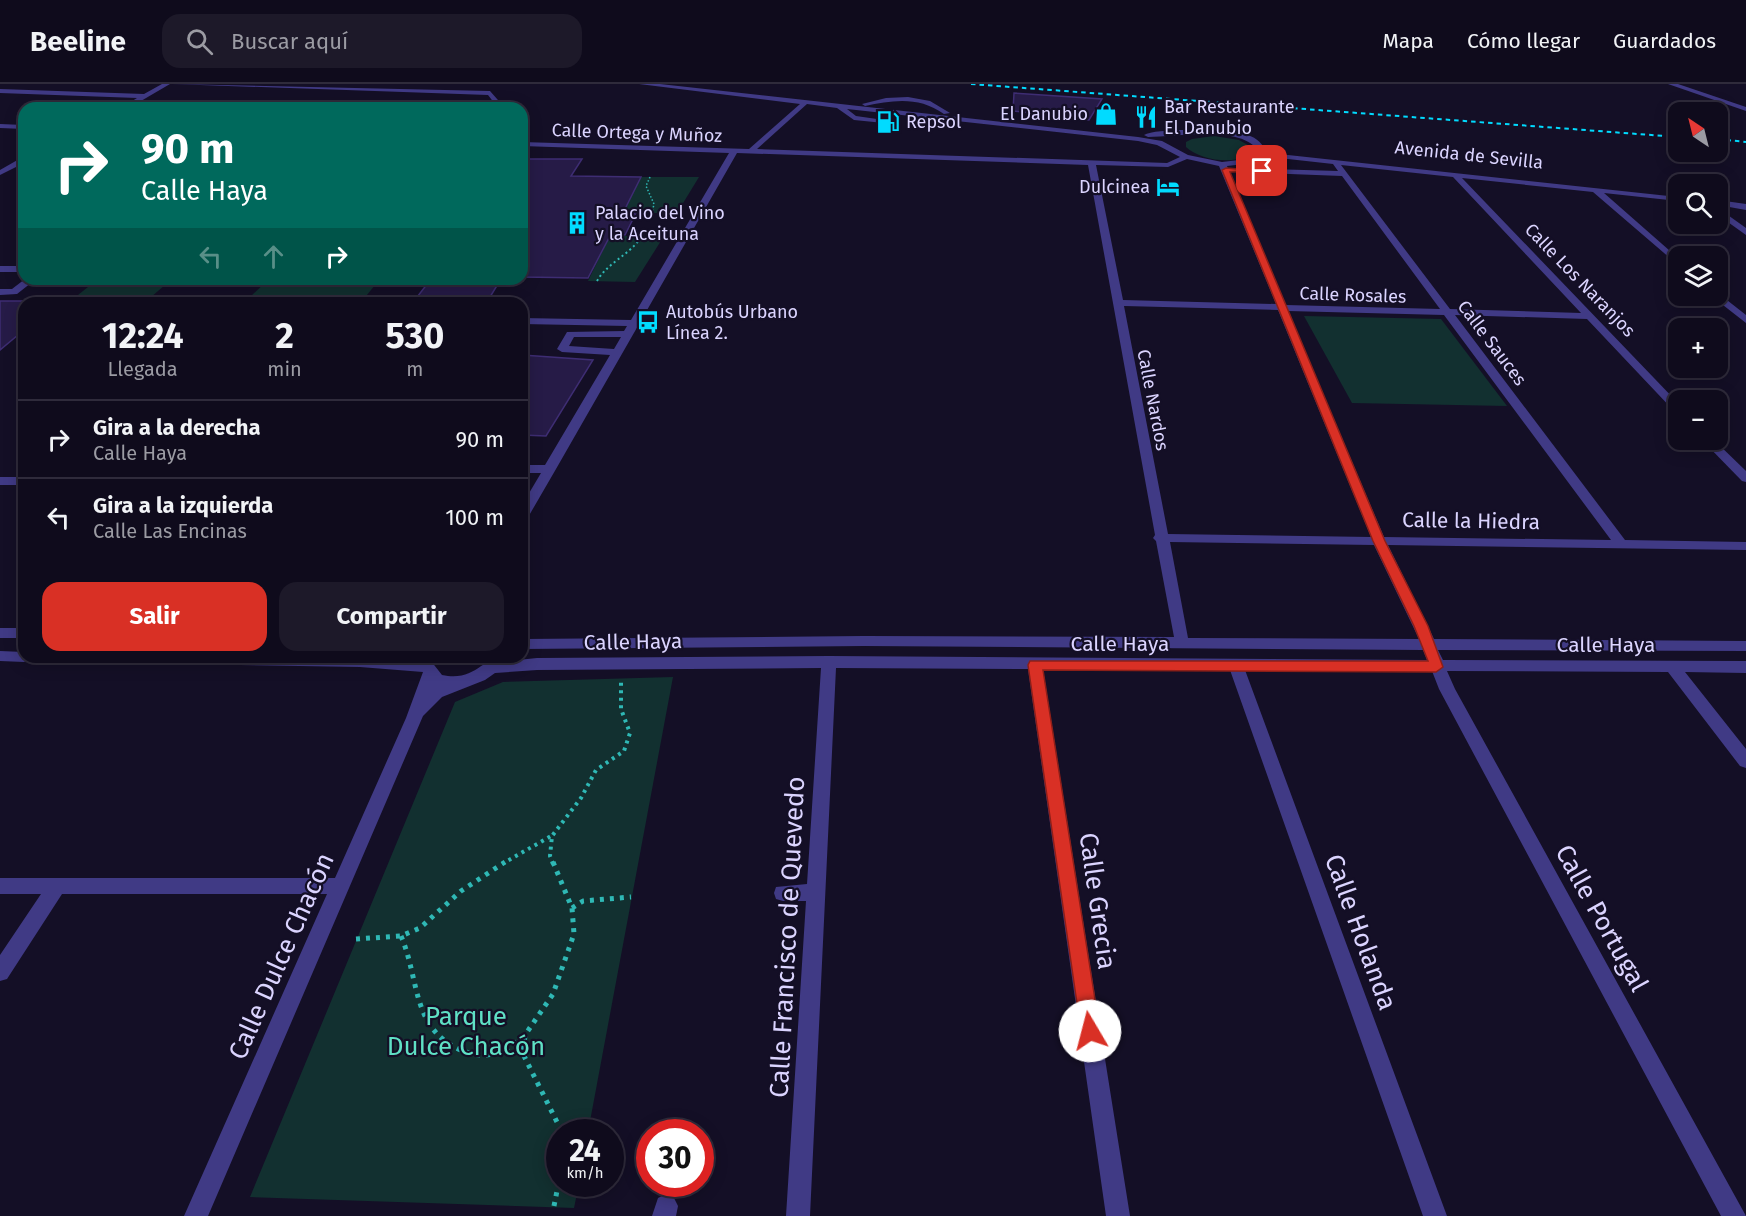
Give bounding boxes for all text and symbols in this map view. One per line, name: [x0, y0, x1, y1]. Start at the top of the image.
search box: [162, 14, 582, 68]
text: Beeline: [30, 25, 126, 58]
icon: search: [183, 25, 216, 58]
text: Buscar aquí: [231, 28, 348, 55]
text: Mapa: [1382, 28, 1434, 54]
text: Cómo llegar: [1467, 28, 1580, 54]
text: Guardados: [1613, 28, 1716, 54]
place label: Bar Restaurante El Danubio: [1164, 96, 1295, 139]
shop icon: El Danubio: [1093, 101, 1119, 127]
north arrow: [1668, 102, 1728, 162]
map controls: [1668, 102, 1728, 450]
place label: El Danubio: [1000, 103, 1088, 125]
restaurant icon: Bar Restaurante El Danubio: [1133, 104, 1159, 130]
fuel station icon: Repsol: [875, 109, 901, 135]
place label: Repsol: [906, 111, 961, 133]
street label: Calle Ortega y Muñoz: [551, 119, 723, 147]
text: 90 m: [141, 124, 235, 174]
icon: right: [42, 126, 120, 204]
street label: Avenida de Sevilla: [1394, 136, 1544, 174]
pin: [1236, 145, 1287, 196]
icon: arrive: [1245, 154, 1278, 187]
hotel icon: Dulcinea: [1155, 174, 1181, 200]
button: search: [1668, 174, 1728, 234]
text: Calle Haya: [141, 175, 268, 207]
place label: Dulcinea: [1079, 176, 1150, 198]
place label: Palacio del Vino y la Aceituna: [595, 202, 725, 245]
building icon: Palacio del Vino y la Aceituna: [564, 210, 590, 236]
street label: Calle Los Naranjos: [1520, 219, 1640, 341]
icon: left: [194, 240, 227, 273]
icon: ahead: [257, 240, 290, 273]
icon: right: [320, 240, 353, 273]
button: layers: [1668, 246, 1728, 306]
street label: Calle Rosales: [1299, 282, 1407, 308]
street label: Calle Sauces: [1453, 296, 1531, 390]
place label: Autobús Urbano Línea 2.: [666, 301, 798, 344]
bus stop icon: Autobús Urbano Línea 2.: [635, 309, 661, 335]
text: 12:24: [102, 314, 184, 358]
text: 2: [275, 314, 294, 358]
text: 530: [385, 314, 444, 358]
button: +: [1668, 318, 1728, 378]
street label: Calle Nardos: [1132, 347, 1174, 453]
text: Llegada: [108, 357, 178, 381]
text: min: [267, 357, 302, 381]
text: m: [406, 357, 423, 381]
button: −: [1668, 390, 1728, 450]
text: Gira a la derecha: [93, 414, 261, 441]
icon: right: [42, 423, 75, 456]
text: 90 m: [455, 426, 504, 453]
text: Calle Haya: [93, 441, 187, 465]
text: Gira a la izquierda: [93, 492, 273, 519]
icon: left: [42, 501, 75, 534]
text: 100 m: [445, 504, 504, 531]
street label: Calle la Hiedra: [1402, 507, 1540, 535]
text: Calle Las Encinas: [93, 519, 247, 543]
button: Salir: [42, 582, 267, 651]
button: Compartir: [279, 582, 504, 651]
street label: Calle Haya: [583, 628, 683, 656]
street label: Calle Haya: [1071, 631, 1169, 657]
street label: Calle Haya: [1557, 632, 1655, 658]
street label: Calle Francisco de Quevedo: [764, 775, 811, 1099]
street label: Calle Grecia: [1073, 831, 1122, 972]
street label: Calle Portugal: [1549, 839, 1655, 997]
street label: Calle Dulce Chacón: [222, 848, 341, 1064]
street label: Calle Holanda: [1318, 850, 1403, 1014]
position arrow: [1058, 999, 1122, 1063]
park label: Parque Dulce Chacón: [387, 1001, 545, 1062]
speed limit sign: 30: [636, 1119, 714, 1197]
text: 24: [569, 1133, 601, 1169]
text: km/h: [566, 1164, 604, 1182]

